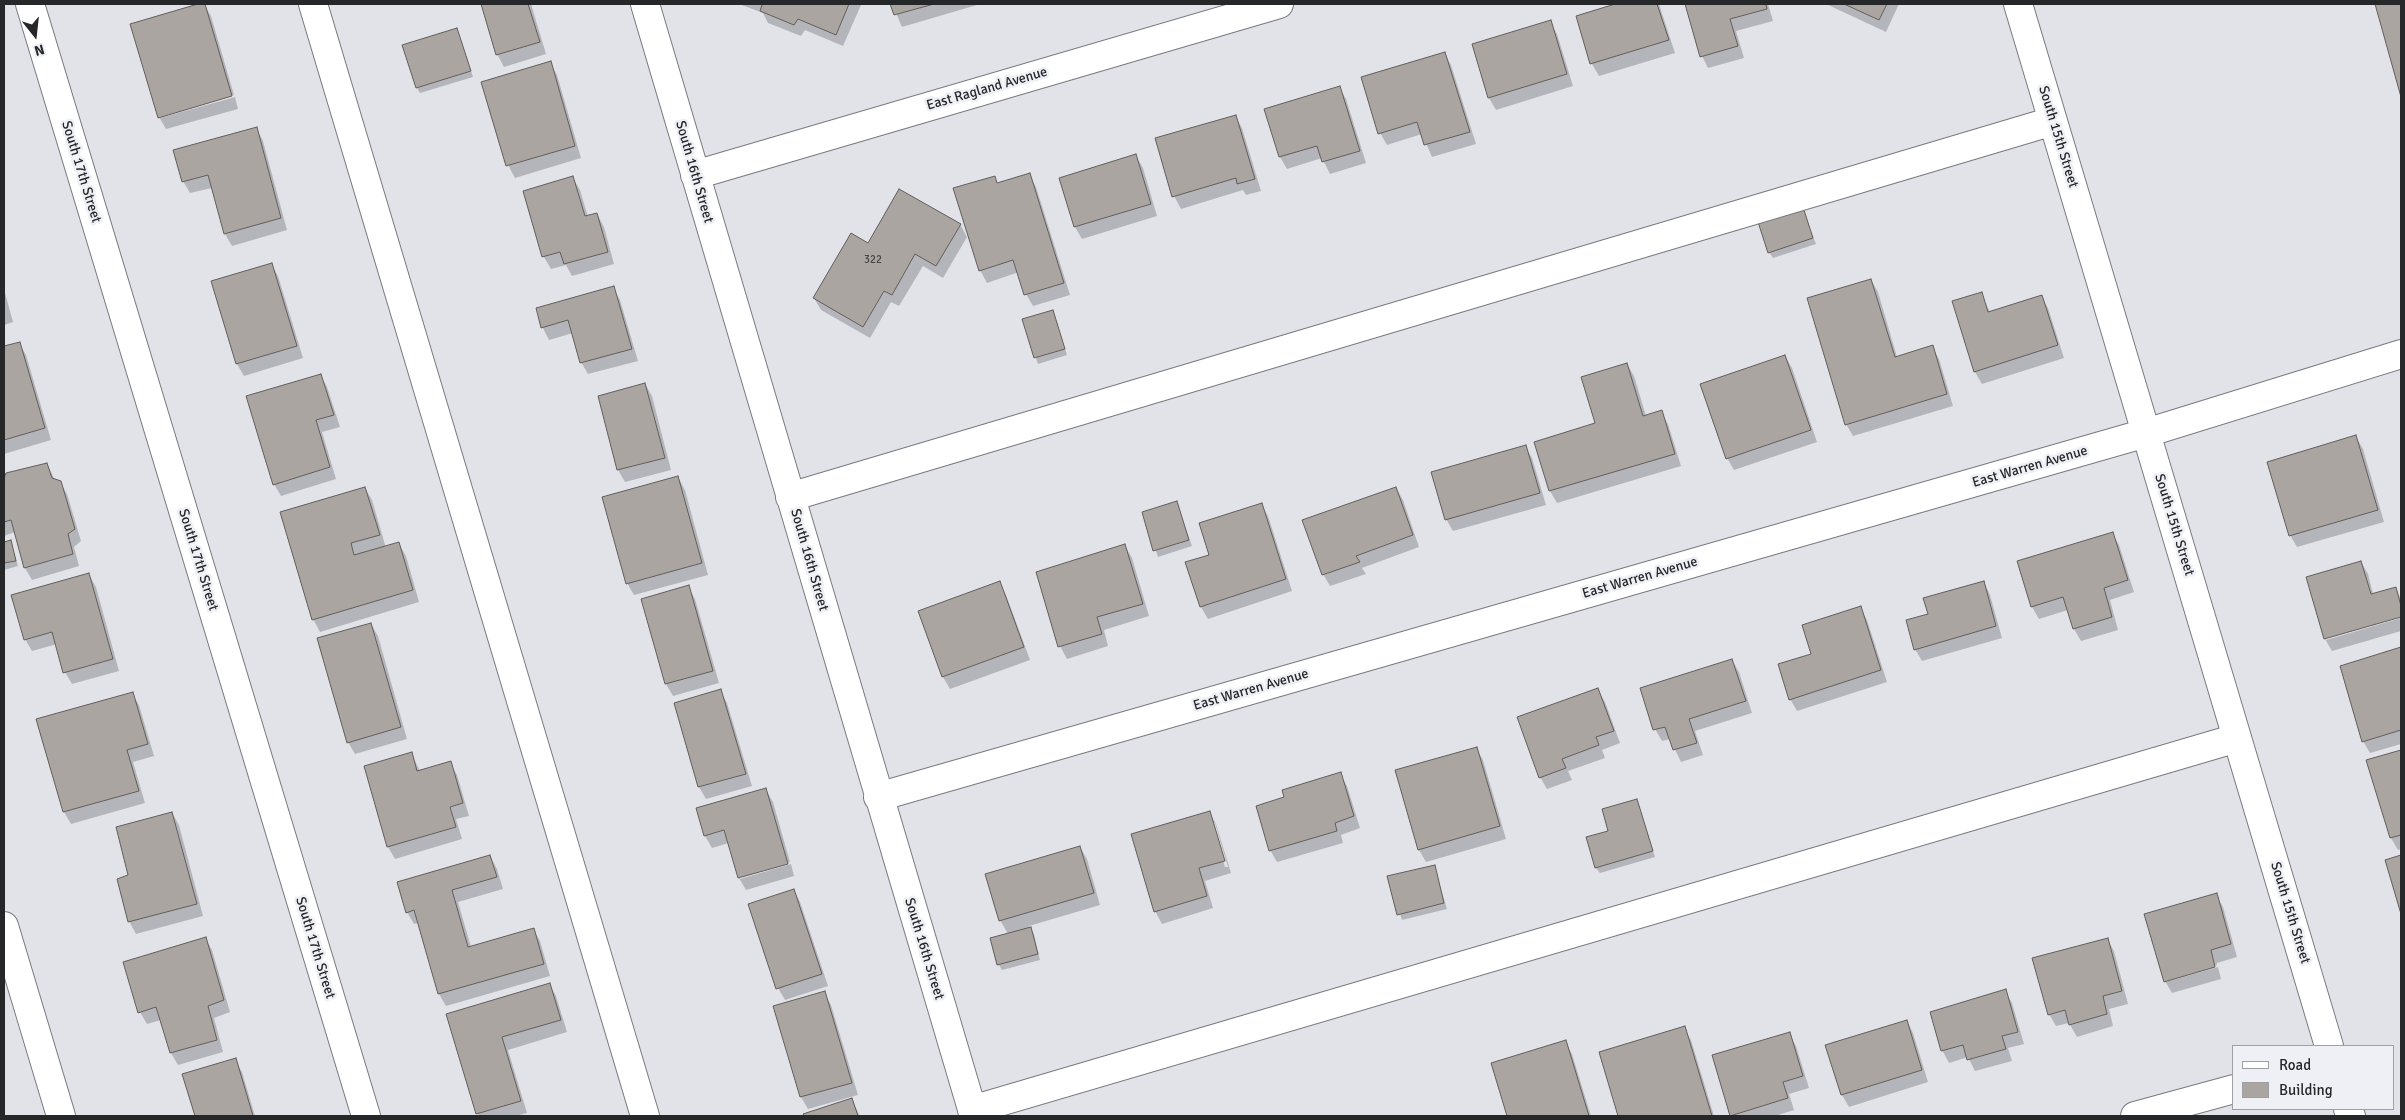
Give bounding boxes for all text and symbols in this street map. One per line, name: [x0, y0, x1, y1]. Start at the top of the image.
north arrow: [10, 10, 60, 60]
text: N: [32, 40, 46, 59]
street label: East Ragland Avenue: [925, 64, 1049, 114]
street label: South 15th Street: [2035, 84, 2081, 190]
street label: South 17th Street: [58, 119, 104, 225]
street label: South 16th Street: [671, 119, 717, 225]
house number: 322: [864, 253, 882, 267]
street label: East Warren Avenue: [1970, 443, 2090, 491]
street label: South 15th Street: [2151, 472, 2197, 578]
street label: South 17th Street: [175, 507, 221, 613]
street label: South 16th Street: [786, 507, 832, 613]
street label: East Warren Avenue: [1580, 554, 1700, 602]
street label: East Warren Avenue: [1191, 666, 1311, 714]
street label: South 15th Street: [2267, 860, 2313, 966]
street label: South 17th Street: [292, 895, 338, 1001]
street label: South 16th Street: [901, 896, 947, 1002]
legend: [2232, 1045, 2395, 1110]
text: Road: [2279, 1056, 2311, 1074]
text: Building: [2279, 1081, 2333, 1099]

